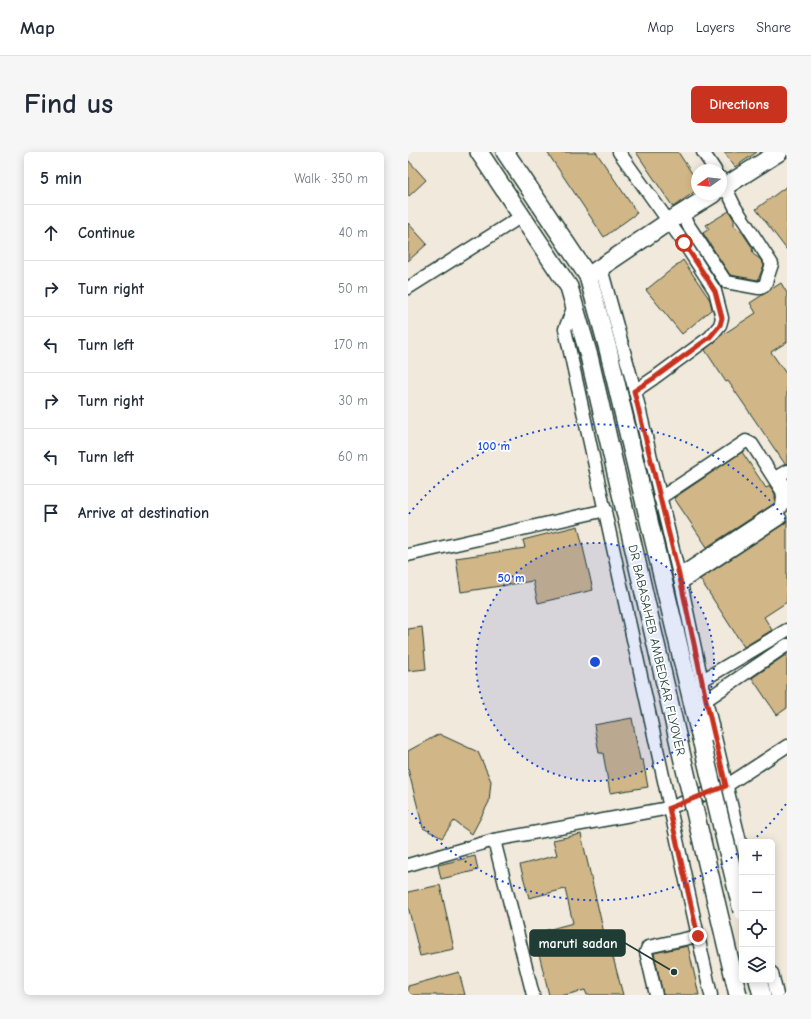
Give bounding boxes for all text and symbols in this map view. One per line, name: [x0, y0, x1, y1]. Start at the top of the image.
text: Map: [20, 17, 55, 39]
text: Map: [647, 19, 674, 36]
text: Layers: [696, 19, 734, 36]
text: Share: [756, 19, 791, 36]
button: Directions: [691, 86, 787, 123]
text: Find us: [24, 88, 113, 120]
north arrow: [691, 164, 727, 200]
text: 5 min: [40, 169, 82, 188]
text: Walk · 350 m: [294, 171, 368, 186]
icon: ahead: [40, 222, 62, 244]
text: Continue: [78, 224, 135, 242]
text: 40 m: [339, 225, 368, 240]
route start: [675, 234, 693, 252]
icon: right: [40, 278, 62, 300]
text: Turn right: [78, 280, 144, 298]
text: 50 m: [338, 281, 368, 296]
icon: left: [40, 334, 62, 356]
text: Turn left: [78, 336, 134, 354]
text: 170 m: [334, 337, 368, 352]
icon: right: [40, 390, 62, 412]
text: Turn right: [78, 392, 144, 410]
text: 30 m: [338, 393, 368, 408]
text: 100 m: [478, 439, 510, 453]
icon: left: [40, 446, 62, 468]
text: Turn left: [78, 448, 134, 466]
text: 60 m: [338, 449, 368, 464]
icon: arrive: [40, 502, 62, 524]
text: Arrive at destination: [78, 504, 209, 522]
street label: DR BABASAHEB AMBEDKAR FLYOVER: [625, 543, 689, 757]
text: 50 m: [497, 571, 525, 585]
centre of rings: [588, 655, 602, 669]
map controls: [739, 839, 775, 983]
button: +: [739, 839, 775, 875]
button: −: [739, 875, 775, 911]
button: locate: [739, 911, 775, 947]
route end: [689, 927, 707, 945]
callout: maruti sadan: [530, 930, 625, 956]
text: maruti sadan: [538, 935, 618, 952]
button: layers: [739, 947, 775, 983]

